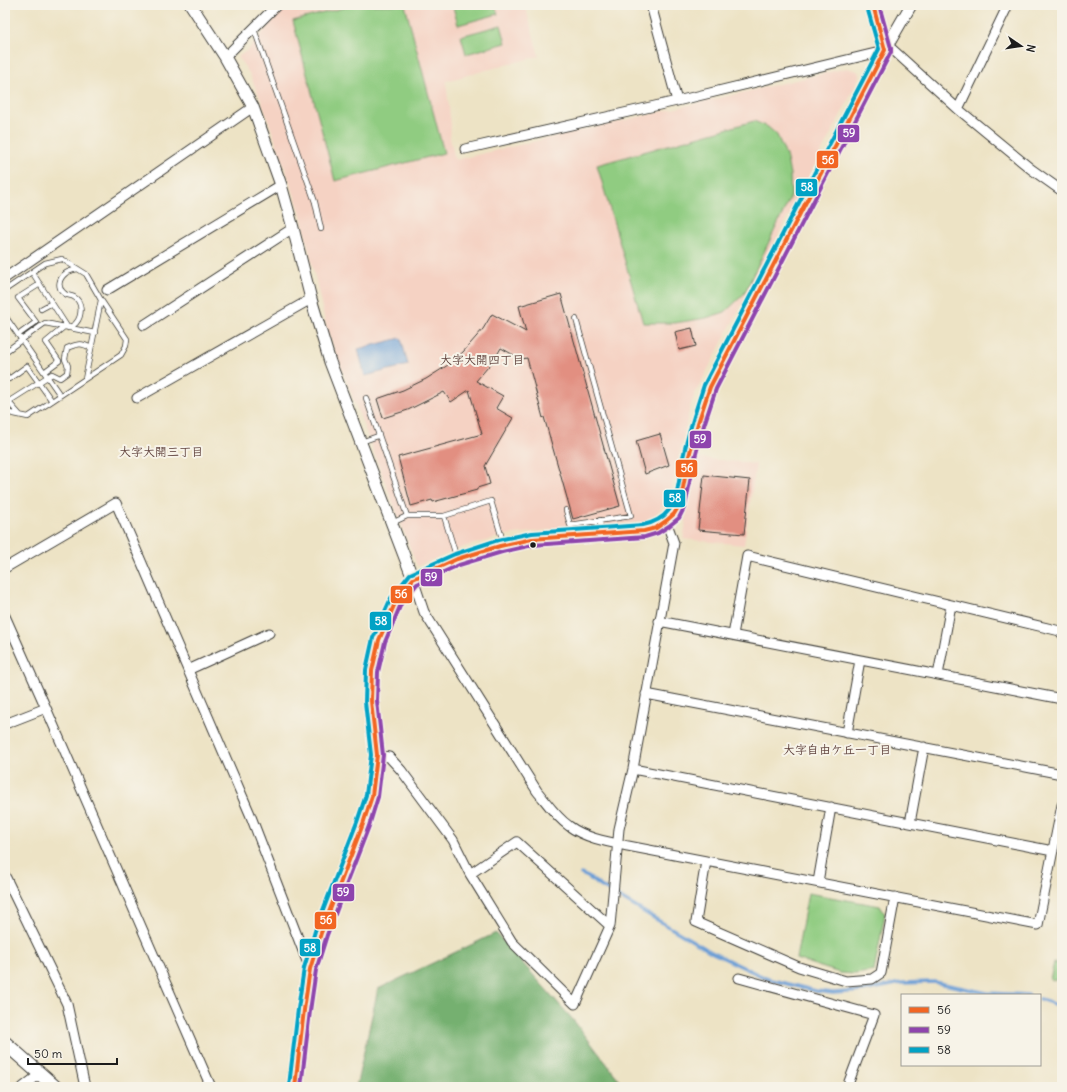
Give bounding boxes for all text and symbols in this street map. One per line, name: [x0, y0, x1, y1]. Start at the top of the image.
north arrow: [1001, 26, 1041, 66]
text: N: [1023, 43, 1038, 54]
line badge: 59: [837, 124, 860, 143]
text: 59: [843, 126, 855, 140]
line badge: 56: [816, 150, 839, 169]
text: 56: [822, 153, 834, 167]
line badge: 58: [795, 178, 818, 197]
text: 58: [801, 180, 813, 194]
district label: 大字大開四丁目: [440, 352, 524, 367]
line badge: 59: [689, 430, 712, 449]
text: 59: [694, 432, 706, 446]
district label: 大字大開三丁目: [119, 444, 203, 459]
line badge: 56: [675, 459, 698, 478]
text: 56: [681, 461, 693, 475]
line badge: 58: [663, 489, 686, 508]
text: 58: [669, 491, 681, 505]
unlabelled marker: [528, 540, 538, 550]
line badge: 59: [420, 568, 443, 587]
text: 59: [425, 570, 437, 584]
line badge: 56: [390, 585, 413, 604]
text: 56: [395, 587, 407, 601]
line badge: 58: [369, 611, 392, 631]
text: 58: [375, 614, 387, 628]
district label: 大字自由ケ丘一丁目: [783, 742, 891, 757]
line badge: 59: [332, 883, 355, 902]
text: 59: [337, 885, 349, 899]
line badge: 56: [314, 911, 337, 930]
text: 56: [320, 913, 332, 927]
line badge: 58: [299, 938, 321, 957]
text: 58: [304, 941, 316, 955]
legend: [901, 994, 1041, 1066]
text: 56: [937, 1002, 951, 1017]
text: 59: [937, 1022, 951, 1037]
scale bar: [28, 1040, 117, 1066]
text: 58: [937, 1042, 951, 1057]
text: 50 m: [34, 1046, 63, 1061]

